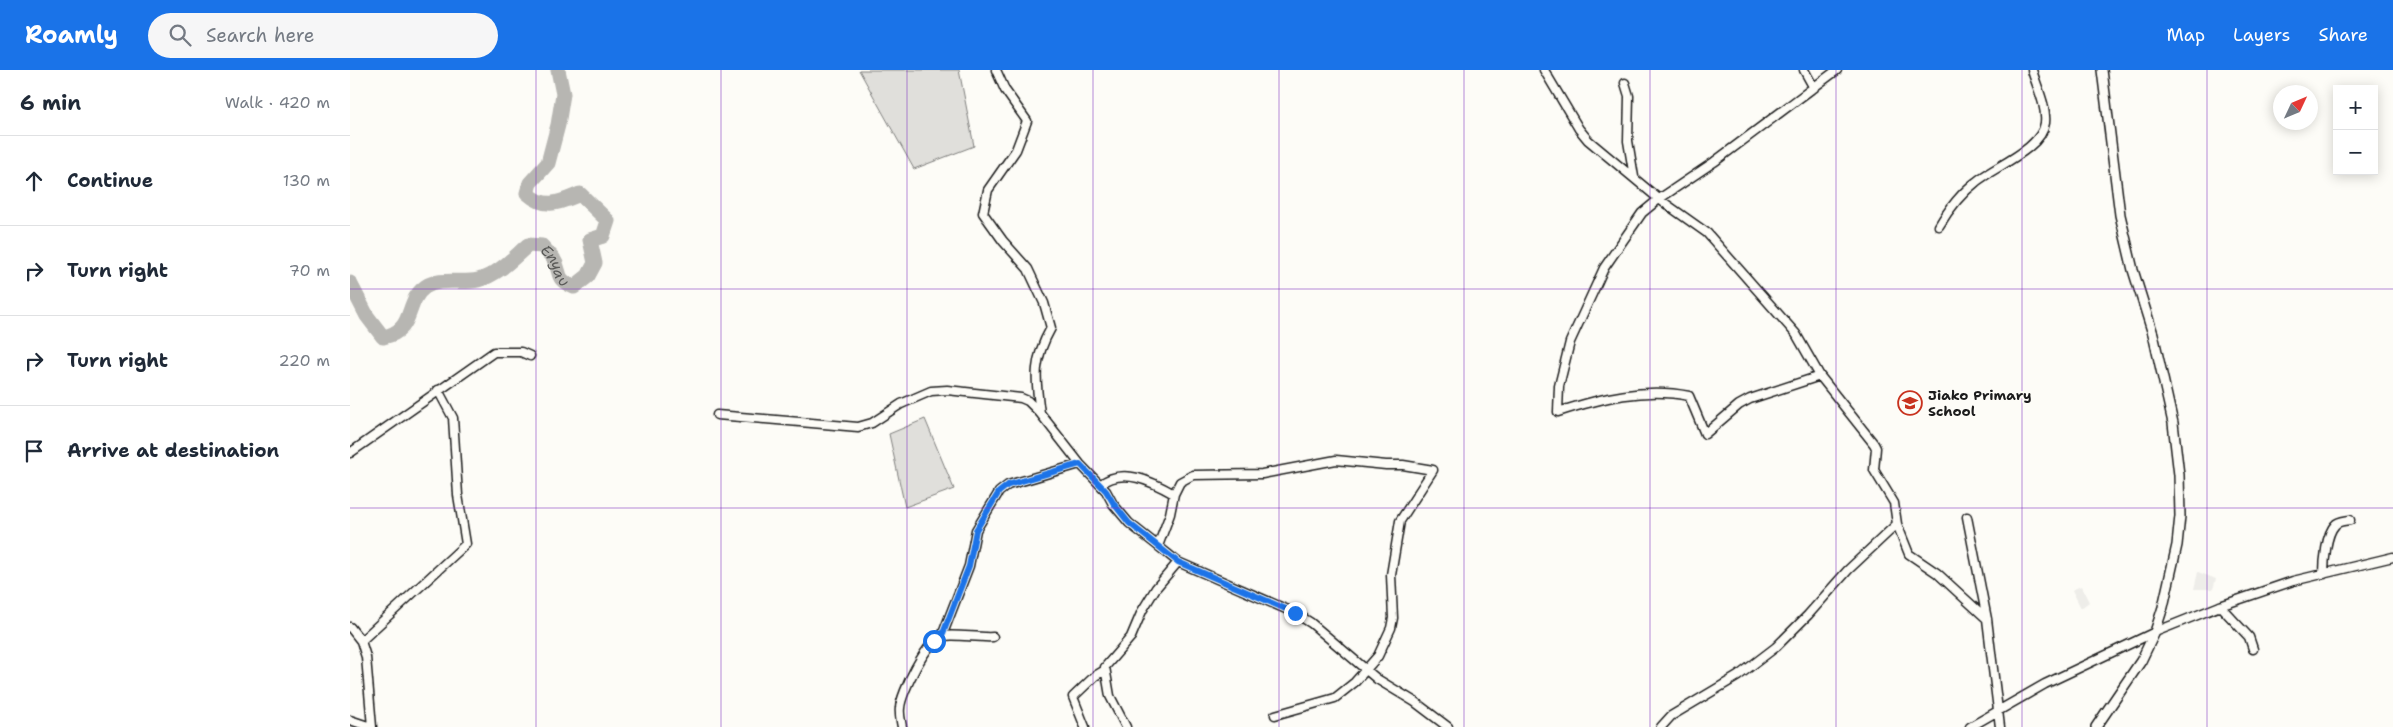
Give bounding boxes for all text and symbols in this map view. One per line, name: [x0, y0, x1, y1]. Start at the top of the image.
search box: [148, 13, 498, 58]
text: Roamly: [25, 19, 118, 51]
icon: search: [166, 21, 194, 49]
text: Search here: [206, 23, 315, 48]
text: Map: [2167, 23, 2205, 47]
text: Layers: [2233, 23, 2290, 47]
text: Share: [2318, 23, 2368, 47]
north arrow: [2273, 85, 2318, 130]
map controls: [2333, 85, 2378, 175]
button: +: [2333, 85, 2378, 130]
text: 6 min: [20, 89, 81, 117]
text: Walk · 420 m: [225, 92, 330, 113]
button: −: [2333, 130, 2378, 175]
icon: ahead: [20, 167, 48, 195]
text: Continue: [67, 168, 153, 193]
text: 130 m: [283, 170, 330, 191]
water label: Enyau: [536, 240, 574, 292]
icon: right: [20, 257, 48, 285]
text: Turn right: [67, 258, 168, 283]
text: 70 m: [289, 260, 330, 281]
icon: right: [20, 347, 48, 375]
text: Turn right: [67, 348, 168, 373]
text: 220 m: [278, 350, 330, 371]
place label: Jiako Primary School: [1928, 386, 2032, 420]
school or university icon: Jiako Primary School: [1897, 390, 1923, 416]
icon: arrive: [20, 437, 48, 465]
text: Arrive at destination: [67, 438, 279, 463]
route end: [1284, 602, 1307, 625]
route start: [923, 630, 946, 653]

